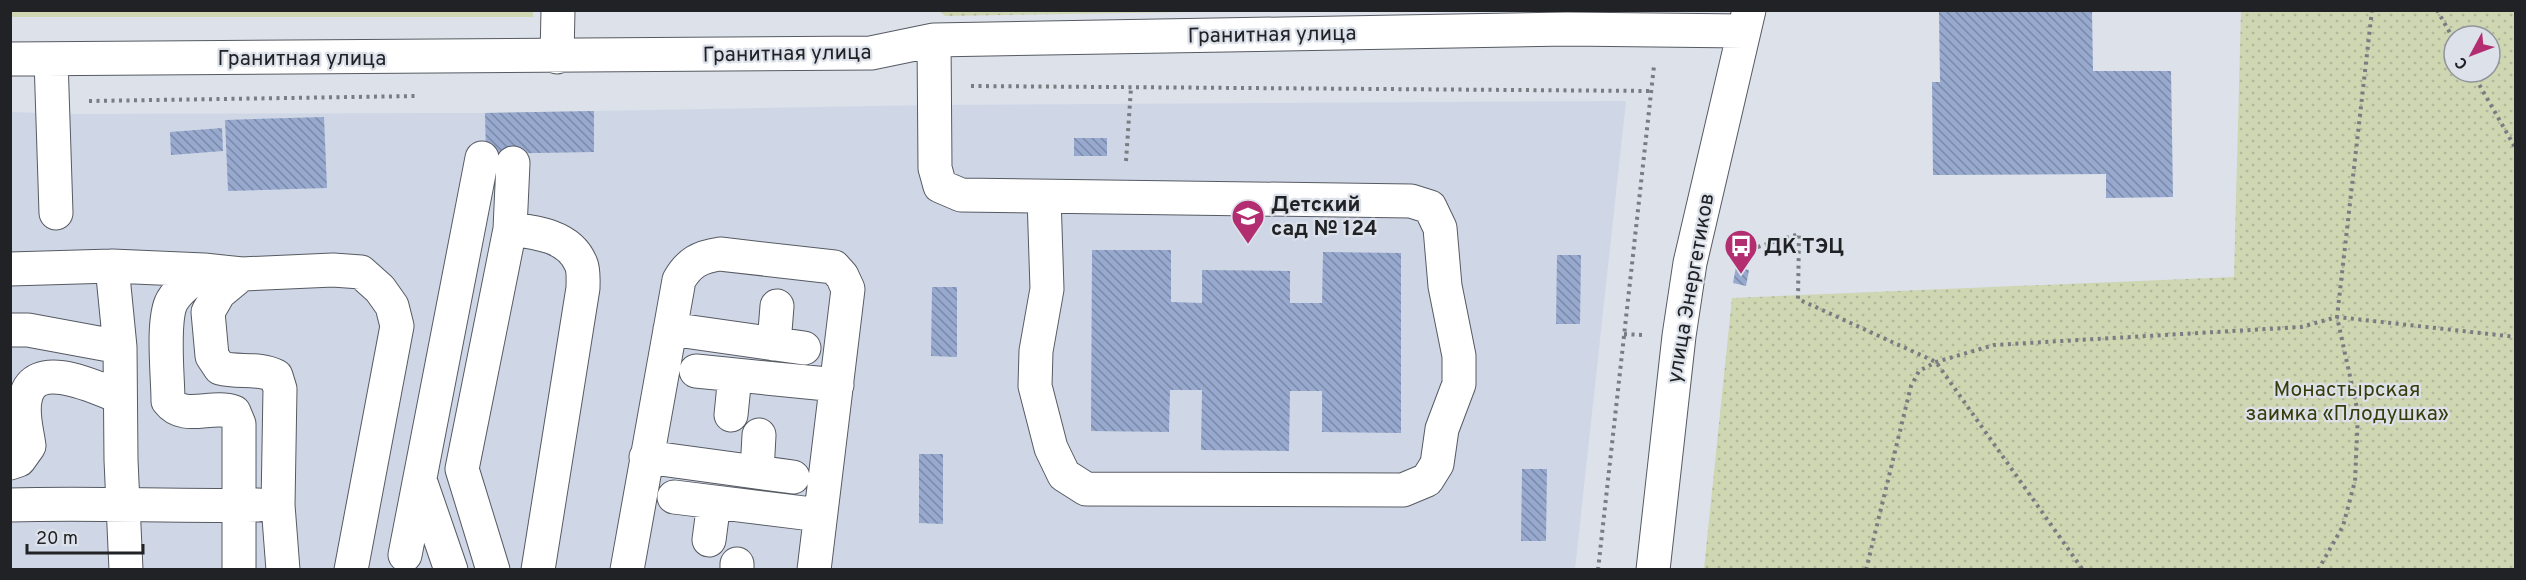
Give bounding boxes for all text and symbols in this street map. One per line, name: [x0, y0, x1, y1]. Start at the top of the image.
street label: Гранитная улица: [1187, 21, 1357, 50]
north arrow: [2442, 24, 2502, 84]
street label: Гранитная улица: [702, 40, 872, 69]
street label: Гранитная улица: [218, 46, 386, 73]
text: С: [2451, 52, 2473, 73]
street label: улица Энергетиков: [1661, 191, 1721, 385]
place label: Детский сад № 124: [1271, 192, 1378, 243]
school or university icon: Детский сад № 124: [1230, 198, 1266, 245]
bus stop icon: ДК ТЭЦ: [1723, 228, 1759, 275]
place label: ДК ТЭЦ: [1764, 234, 1844, 261]
park label: Монастырская заимка «Плодушка»: [2245, 377, 2449, 428]
scale bar: [27, 517, 142, 555]
text: 20 m: [36, 528, 78, 551]

